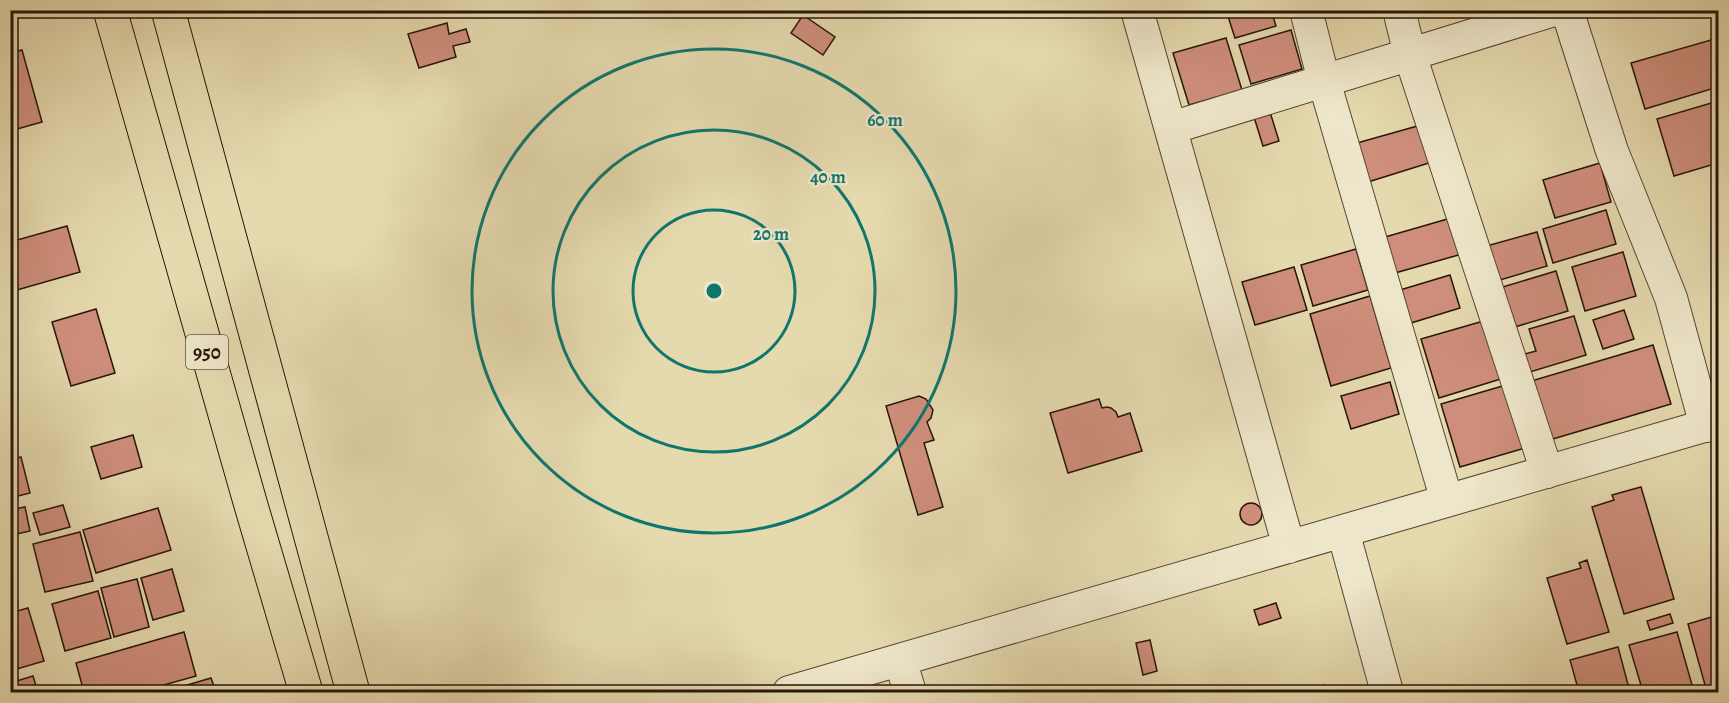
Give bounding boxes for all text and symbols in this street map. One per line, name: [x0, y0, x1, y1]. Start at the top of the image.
text: 60 m: [867, 108, 903, 132]
text: 40 m: [810, 165, 846, 189]
text: 20 m: [753, 222, 789, 246]
centre of rings: [704, 281, 724, 301]
road number: 950: [186, 335, 228, 369]

